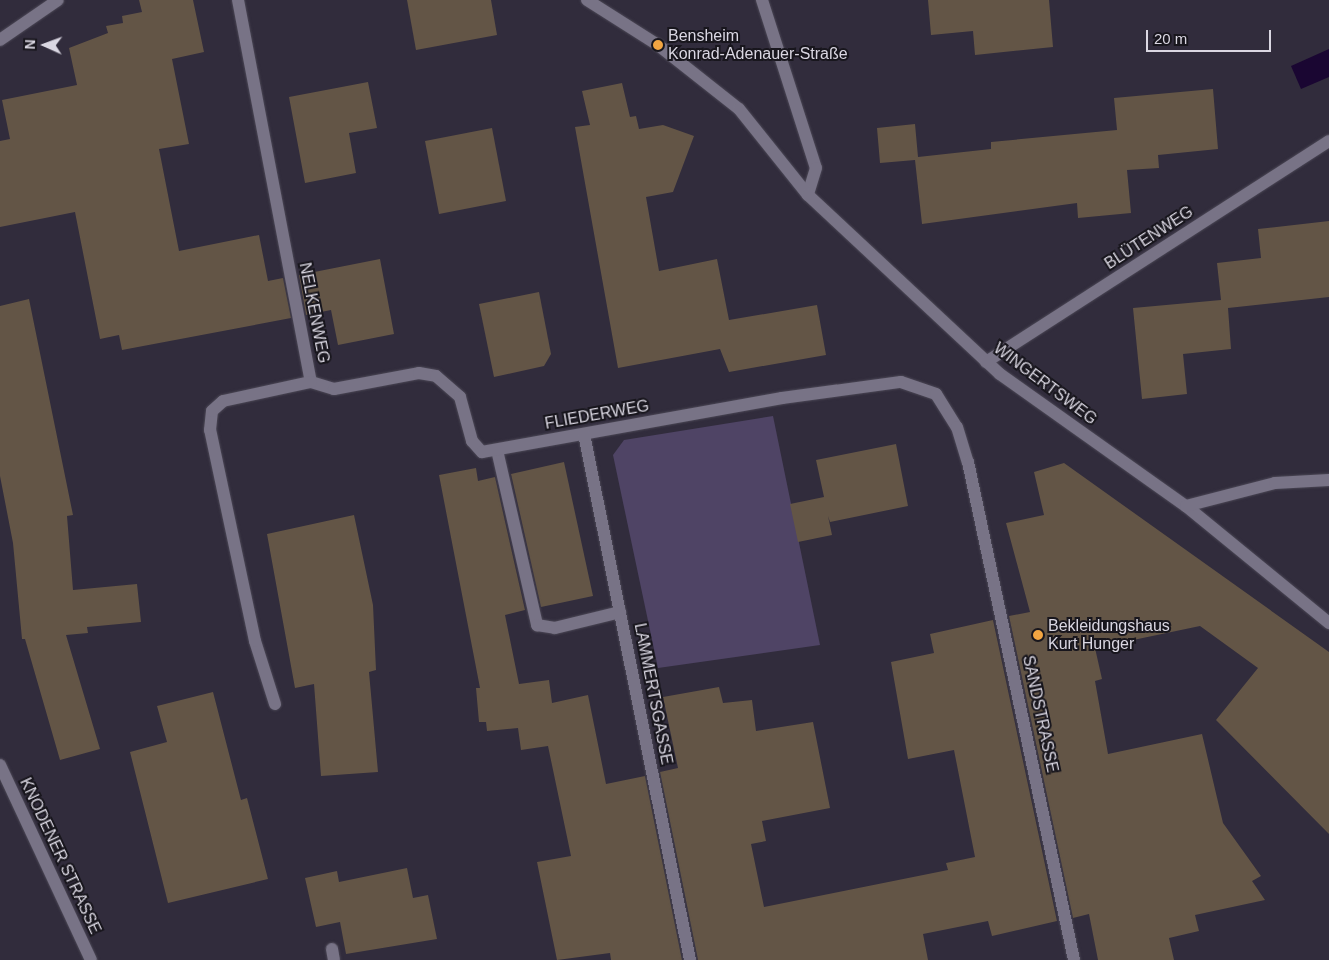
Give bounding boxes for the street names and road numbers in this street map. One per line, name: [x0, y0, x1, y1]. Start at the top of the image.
street label: BLÜTENWEG: [1101, 202, 1197, 274]
street label: NELKENWEG: [295, 261, 333, 365]
street label: WINGERTSWEG: [990, 339, 1100, 429]
street label: FLIEDERWEG: [543, 396, 651, 434]
street label: LAMMERTSGASSE: [630, 622, 676, 766]
street label: SANDSTRASSE: [1018, 654, 1062, 774]
street label: KNODENER STRASSE: [15, 775, 105, 937]

